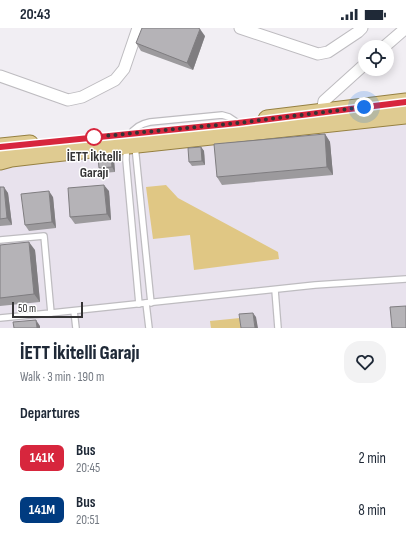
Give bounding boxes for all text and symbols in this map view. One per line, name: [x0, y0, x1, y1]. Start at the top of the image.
text: 20:43: [20, 5, 51, 24]
map controls: [358, 40, 394, 76]
button: locate: [358, 40, 394, 76]
your location: [354, 97, 374, 117]
marker: İETT İkitelli Garajı: [85, 128, 103, 146]
place label: İETT İkitelli Garajı: [67, 148, 122, 181]
scale bar: [12, 300, 83, 319]
text: 50 m: [18, 302, 36, 315]
button: heart: [344, 341, 386, 383]
text: İETT İkitelli Garajı: [20, 342, 139, 365]
text: Walk · 3 min · 190 m: [20, 369, 104, 385]
text: Departures: [20, 404, 80, 423]
text: Bus: [76, 441, 95, 460]
text: 141K: [30, 449, 54, 466]
text: 2 min: [359, 449, 386, 468]
text: 20:45: [76, 460, 100, 476]
text: Bus: [76, 493, 95, 512]
text: 141M: [29, 501, 55, 518]
text: 8 min: [358, 501, 386, 520]
text: 20:51: [76, 512, 99, 528]

